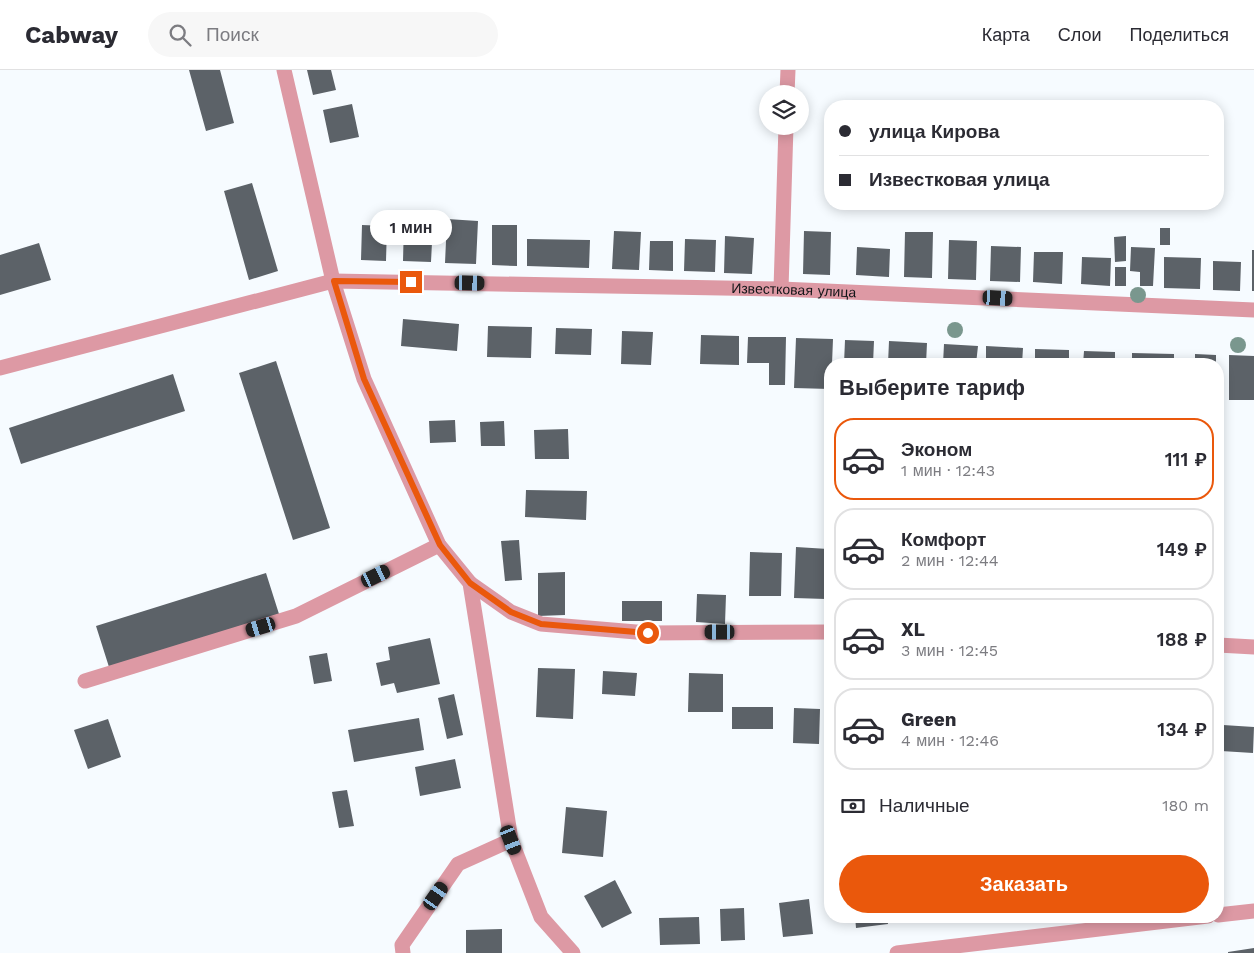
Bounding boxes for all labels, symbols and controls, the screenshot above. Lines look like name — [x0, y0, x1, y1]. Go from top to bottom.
search box — [148, 12, 498, 57]
text: Cabway — [25, 21, 118, 49]
icon: search — [166, 21, 194, 49]
text: Поиск — [206, 23, 259, 46]
text: Карта — [982, 24, 1030, 45]
text: Слои — [1058, 24, 1102, 45]
text: Поделиться — [1130, 24, 1229, 45]
map controls — [759, 85, 809, 135]
button: layers — [759, 85, 809, 135]
text: улица Кирова — [869, 120, 999, 143]
text: Известковая улица — [869, 168, 1050, 191]
callout: 1 мин — [370, 210, 452, 244]
text: 1 мин — [390, 218, 432, 237]
route end — [400, 271, 422, 293]
car — [454, 275, 485, 291]
street label: Известковая улица — [731, 280, 857, 300]
car — [982, 290, 1013, 306]
text: Выберите тариф — [839, 375, 1025, 400]
icon: car — [841, 437, 886, 482]
text: Эконом — [901, 438, 972, 461]
text: 111 ₽ — [1165, 448, 1207, 471]
text: 1 мин · 12:43 — [901, 461, 995, 480]
icon: car — [841, 527, 886, 572]
text: Комфорт — [901, 528, 986, 551]
text: 149 ₽ — [1157, 538, 1207, 561]
text: 2 мин · 12:44 — [901, 551, 999, 570]
car — [359, 563, 392, 589]
car — [244, 615, 277, 639]
icon: car — [841, 617, 886, 662]
text: XL — [901, 618, 925, 641]
route start — [637, 622, 659, 644]
car — [705, 625, 735, 640]
text: 188 ₽ — [1157, 628, 1207, 651]
text: 3 мин · 12:45 — [901, 641, 998, 660]
icon: car — [841, 707, 886, 752]
text: Green — [901, 708, 957, 731]
text: 134 ₽ — [1157, 718, 1207, 741]
text: 4 мин · 12:46 — [901, 731, 999, 750]
icon: cash — [839, 792, 867, 820]
text: Наличные — [879, 794, 970, 817]
text: 180 m — [1162, 796, 1209, 815]
car — [498, 823, 523, 857]
button: Заказать — [839, 855, 1209, 913]
car — [421, 879, 450, 913]

